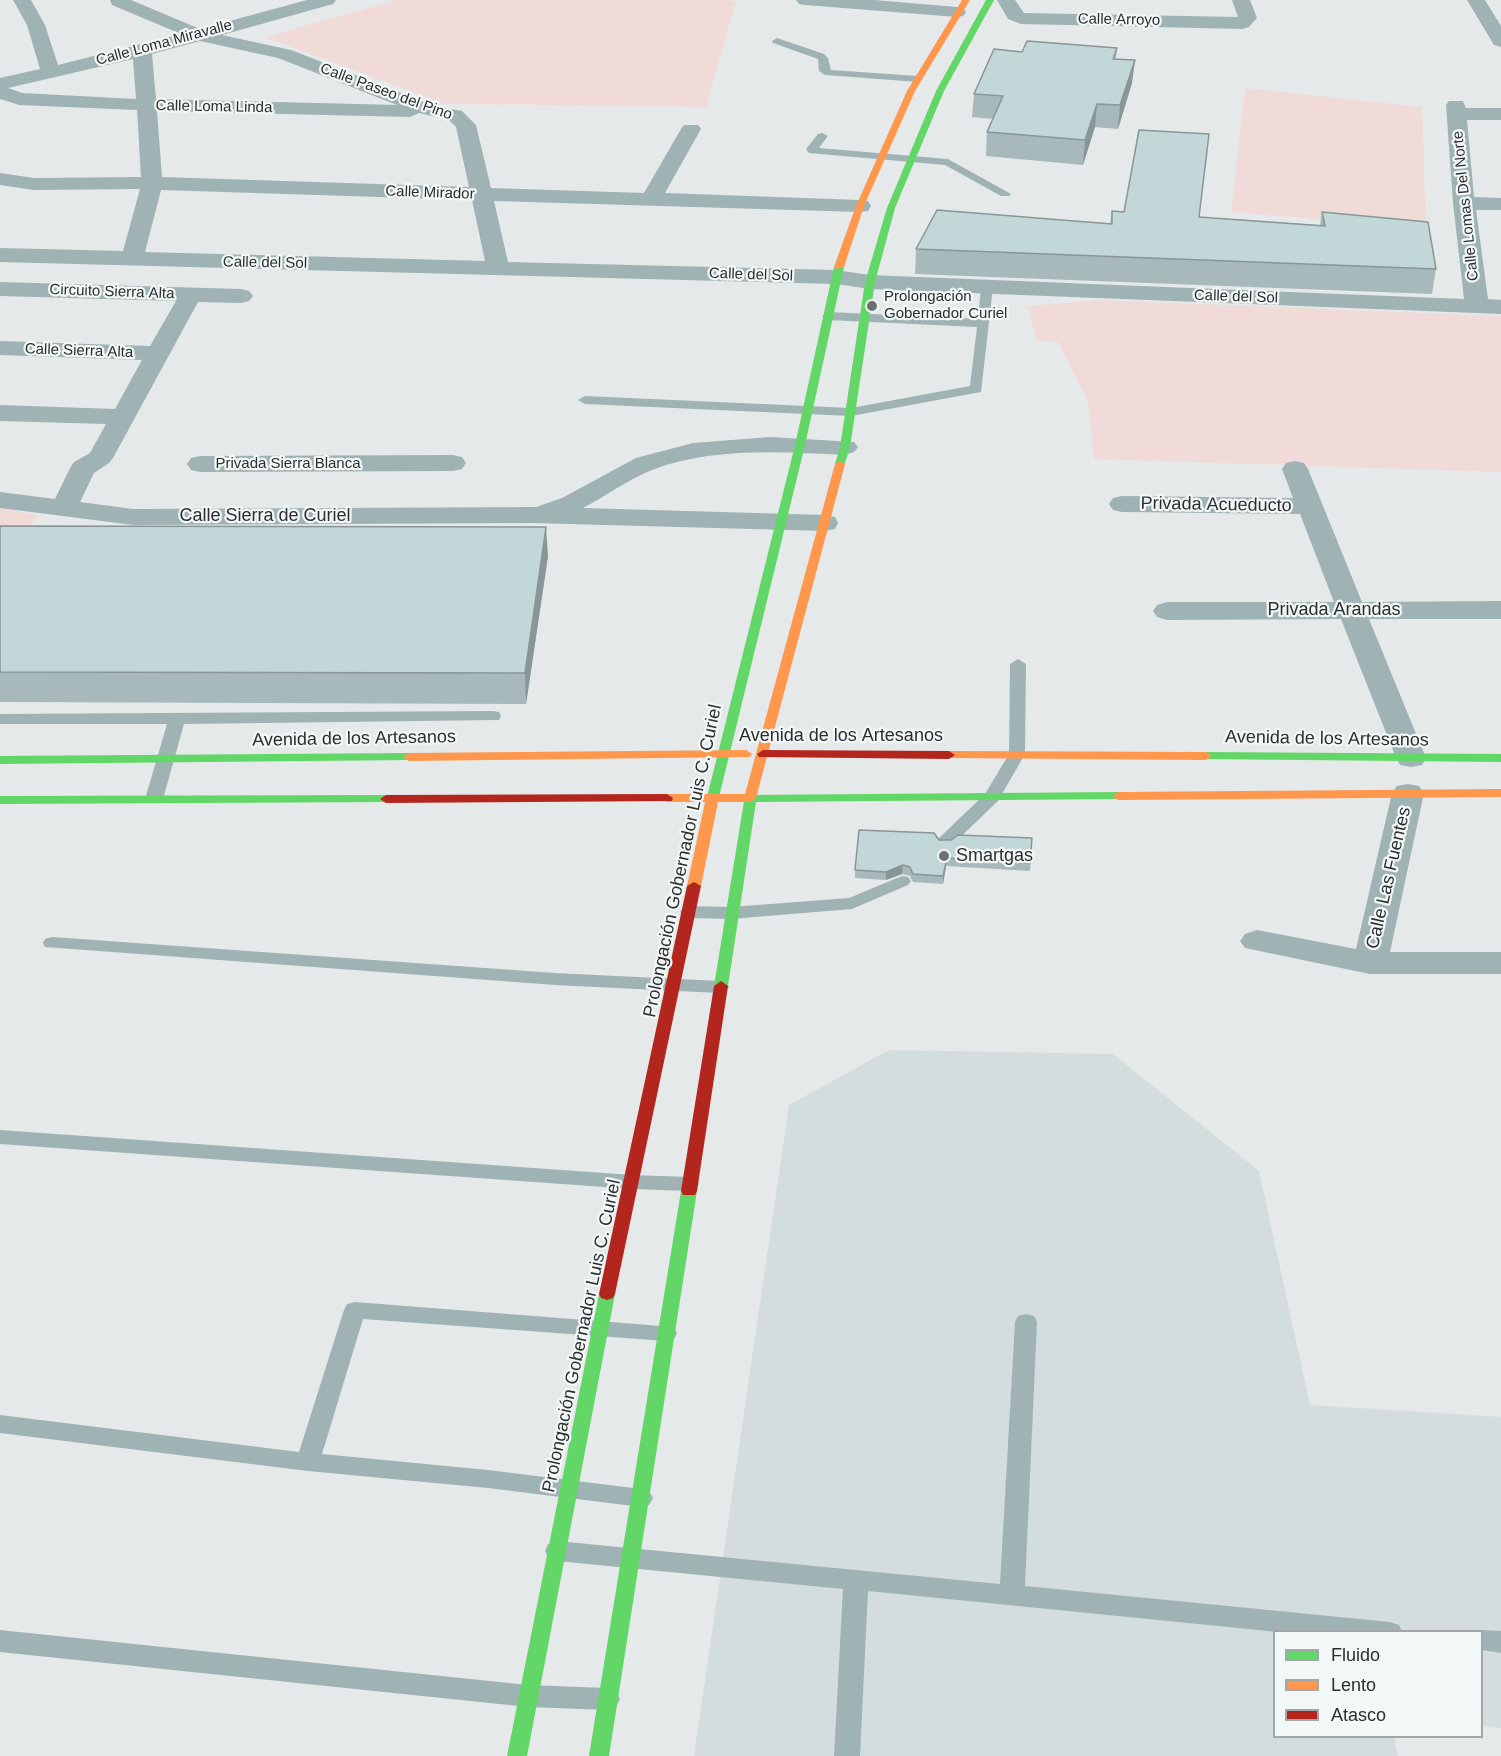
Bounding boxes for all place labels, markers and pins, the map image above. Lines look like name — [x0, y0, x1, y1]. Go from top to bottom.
place label: Prolongación Gobernador Curiel — [884, 288, 1007, 323]
marker: Prolongación Gobernador Curiel — [865, 299, 879, 313]
place label: Smartgas — [956, 845, 1033, 867]
marker: Smartgas — [937, 849, 951, 863]

